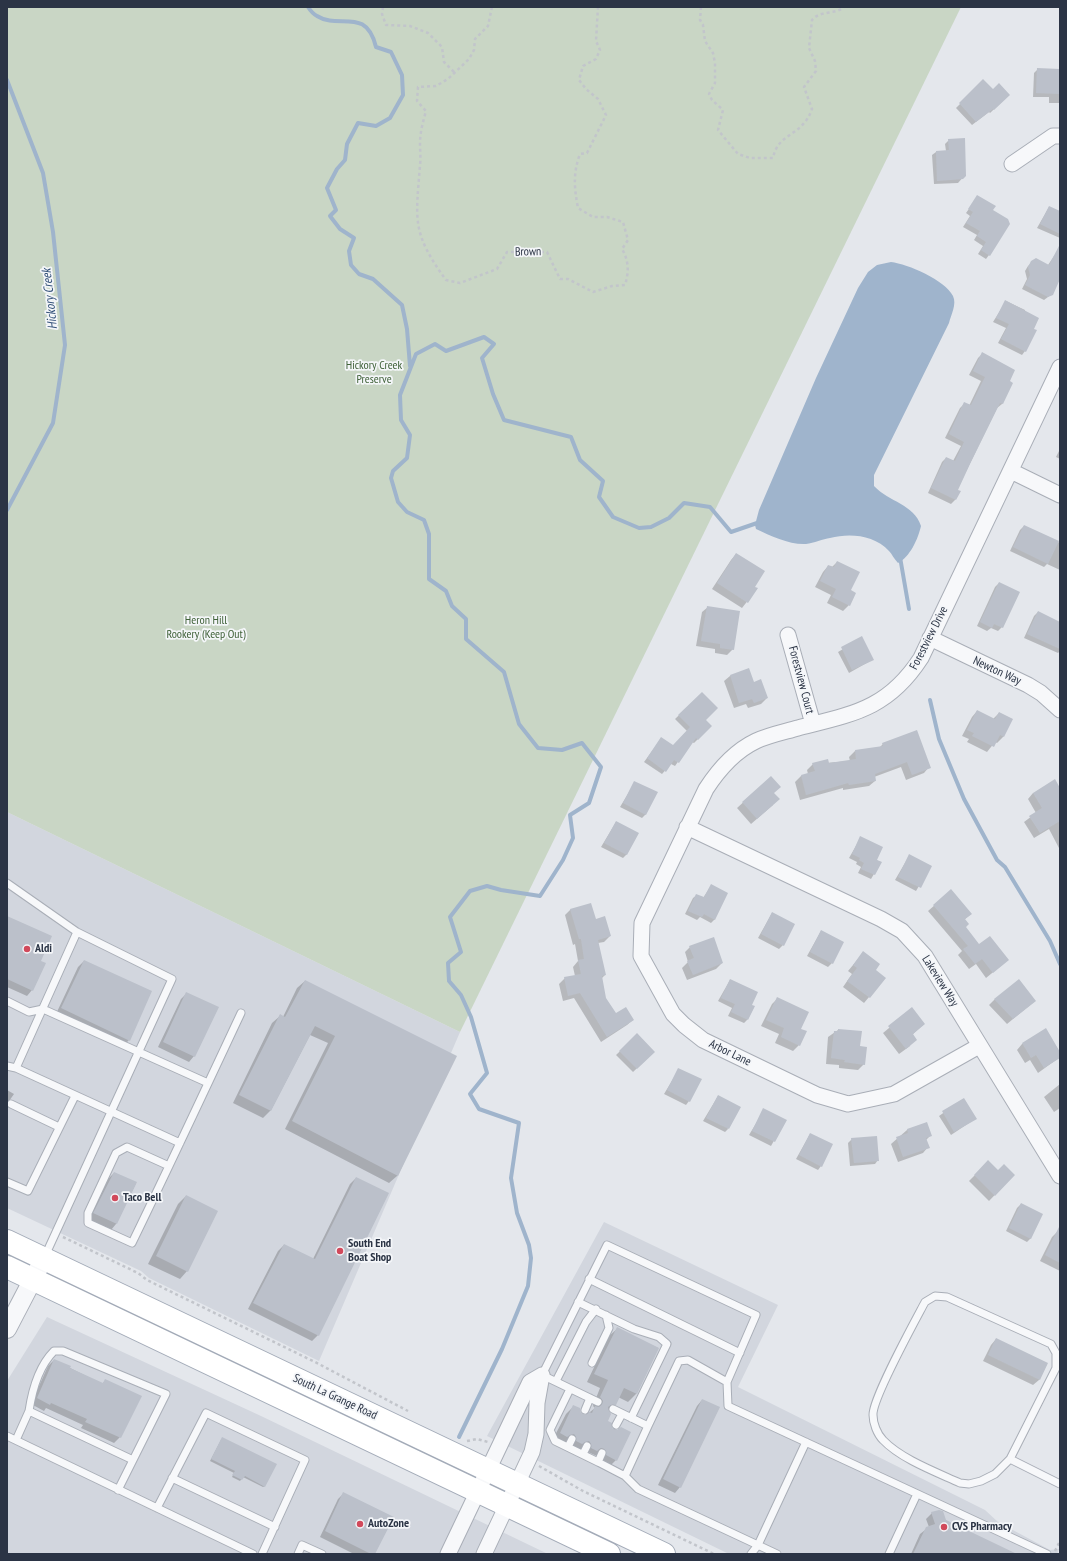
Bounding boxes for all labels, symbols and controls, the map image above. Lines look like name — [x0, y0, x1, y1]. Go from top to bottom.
street label: Brown — [515, 245, 541, 259]
water label: Hickory Creek — [39, 268, 61, 330]
park label: Hickory Creek Preserve — [346, 359, 402, 387]
street label: Forestview Drive — [907, 604, 951, 672]
park label: Heron Hill Rookery (Keep Out) — [166, 614, 246, 642]
street label: Forestview Court — [785, 644, 817, 716]
street label: Newton Way — [971, 654, 1023, 688]
place label: Aldi — [35, 942, 52, 956]
marker: Aldi — [22, 944, 32, 954]
street label: Lakeview Way — [919, 953, 961, 1009]
street label: Arbor Lane — [707, 1037, 753, 1069]
place label: Taco Bell — [123, 1191, 161, 1205]
marker: Taco Bell — [110, 1193, 120, 1203]
place label: South End Boat Shop — [348, 1237, 391, 1265]
marker: South End Boat Shop — [335, 1246, 345, 1256]
street label: South La Grange Road — [291, 1371, 379, 1423]
place label: AutoZone — [368, 1517, 409, 1531]
marker: AutoZone — [355, 1519, 365, 1529]
place label: CVS Pharmacy — [952, 1520, 1012, 1534]
marker: CVS Pharmacy — [939, 1522, 949, 1532]

